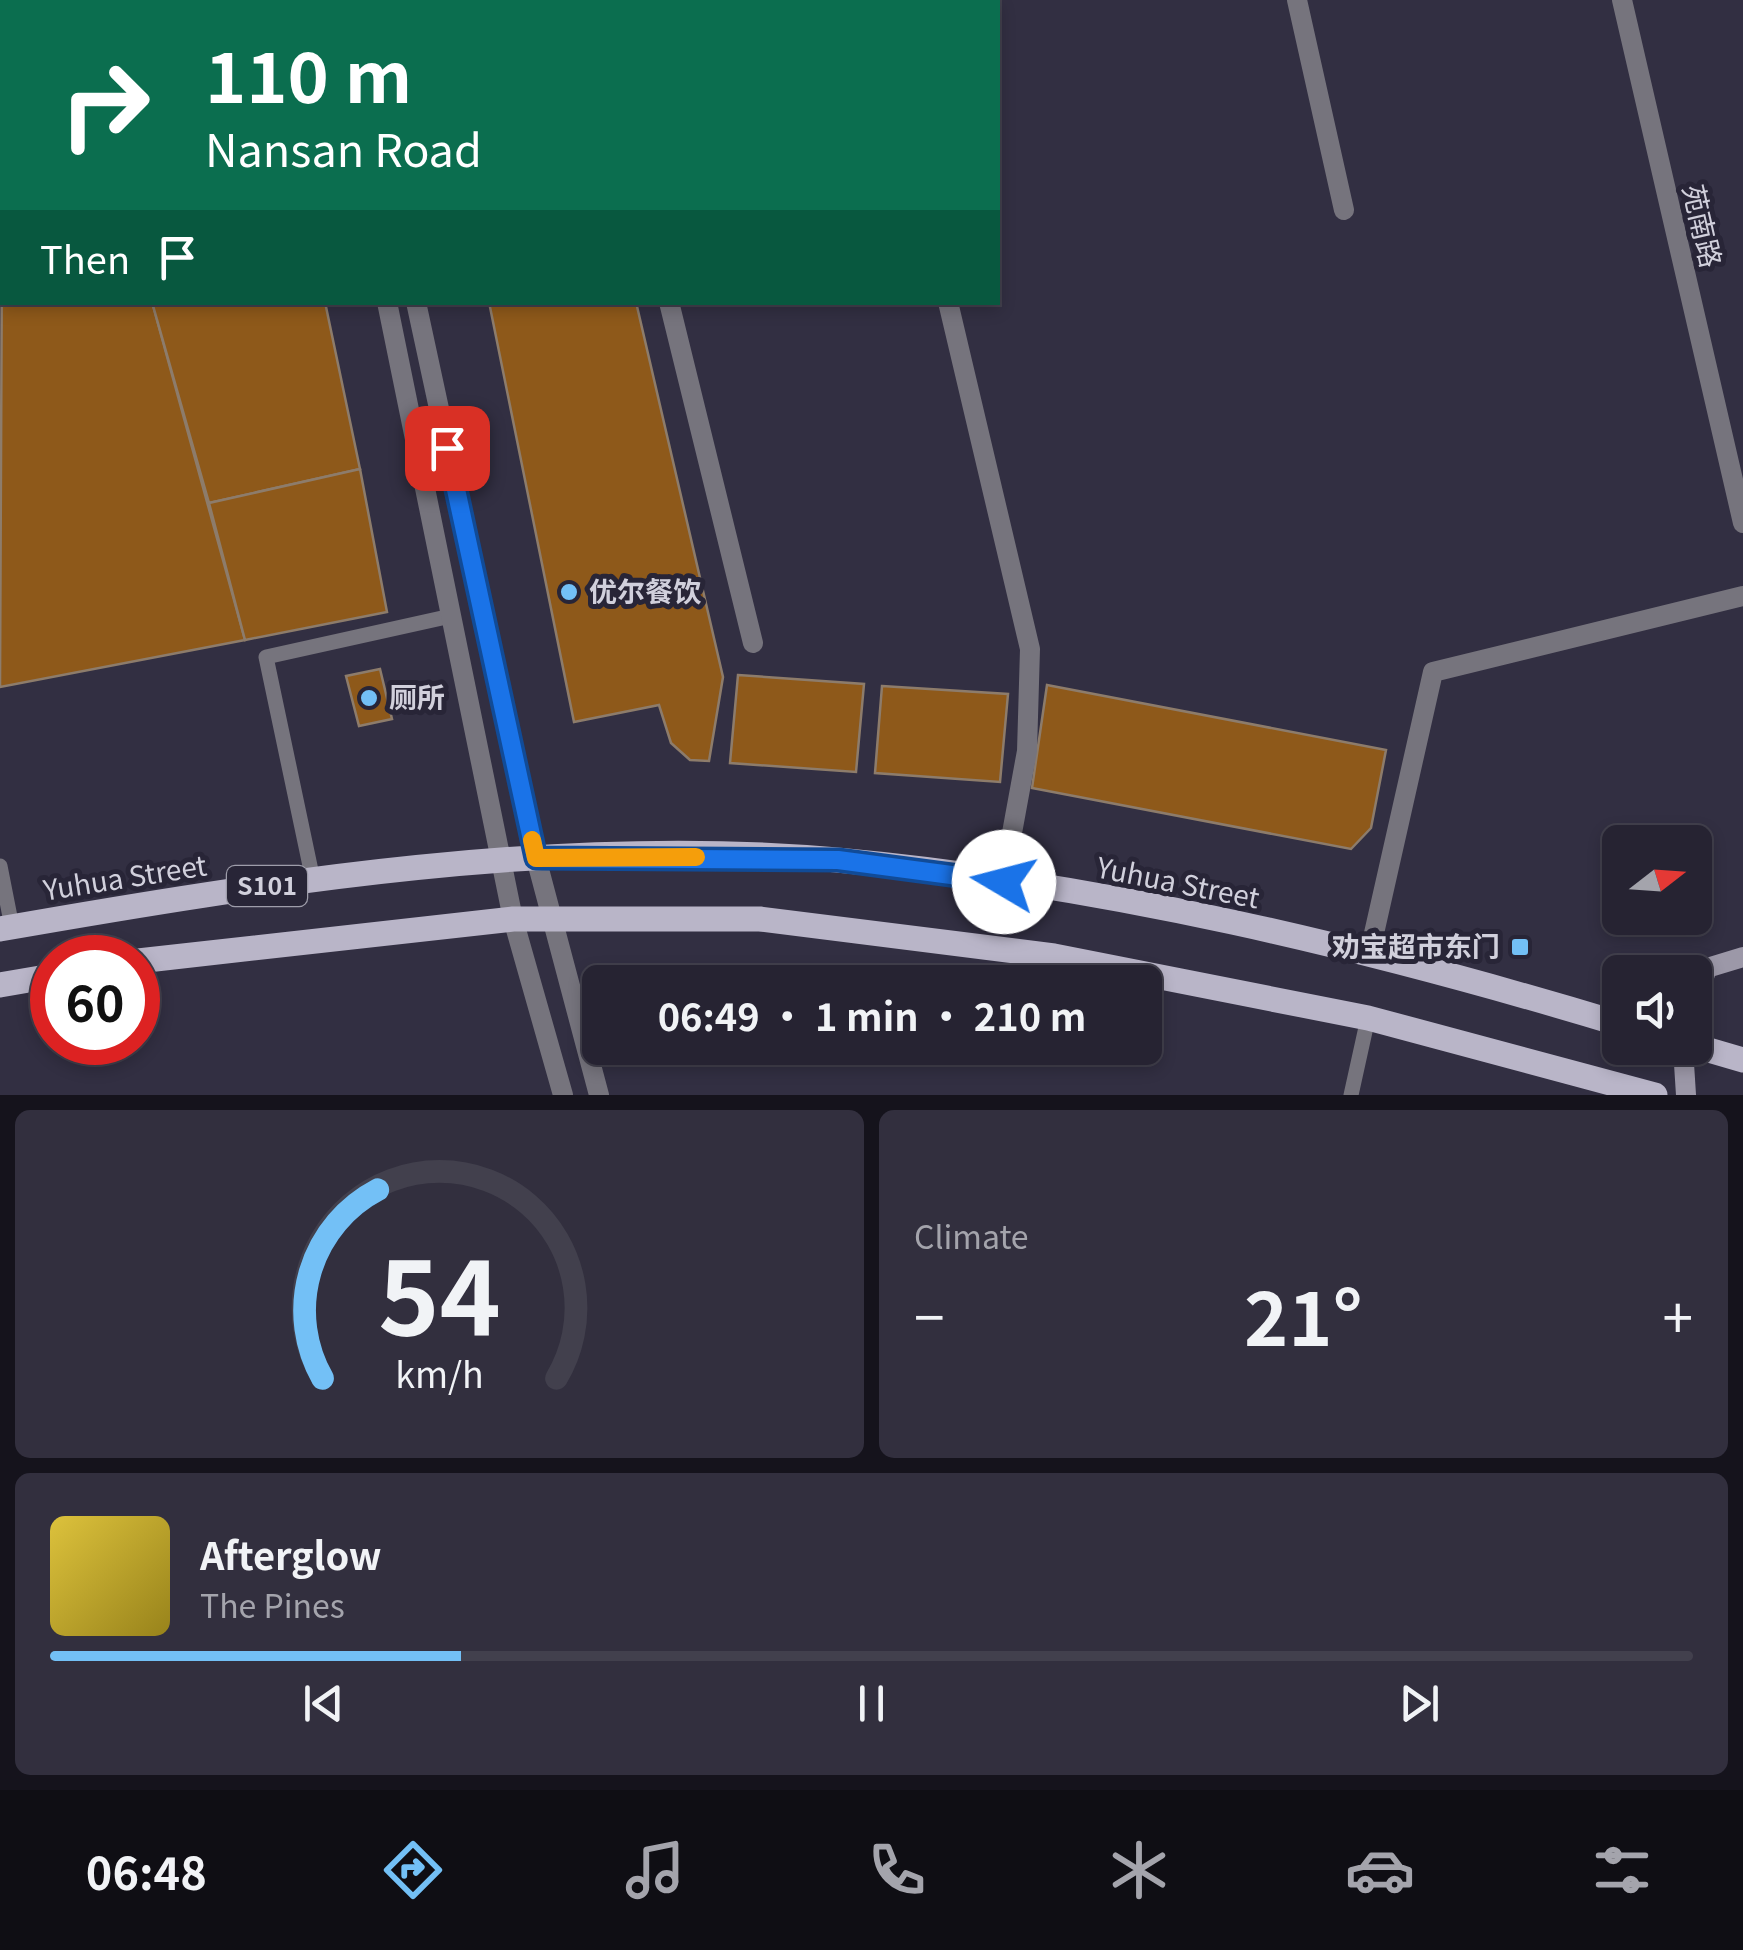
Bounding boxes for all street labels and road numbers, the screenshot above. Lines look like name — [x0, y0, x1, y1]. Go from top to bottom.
street label: 苑南路 — [1675, 180, 1733, 271]
street label: Yuhua Street — [39, 843, 210, 909]
street label: Yuhua Street — [1093, 845, 1264, 916]
road number: S101 — [227, 866, 307, 906]

